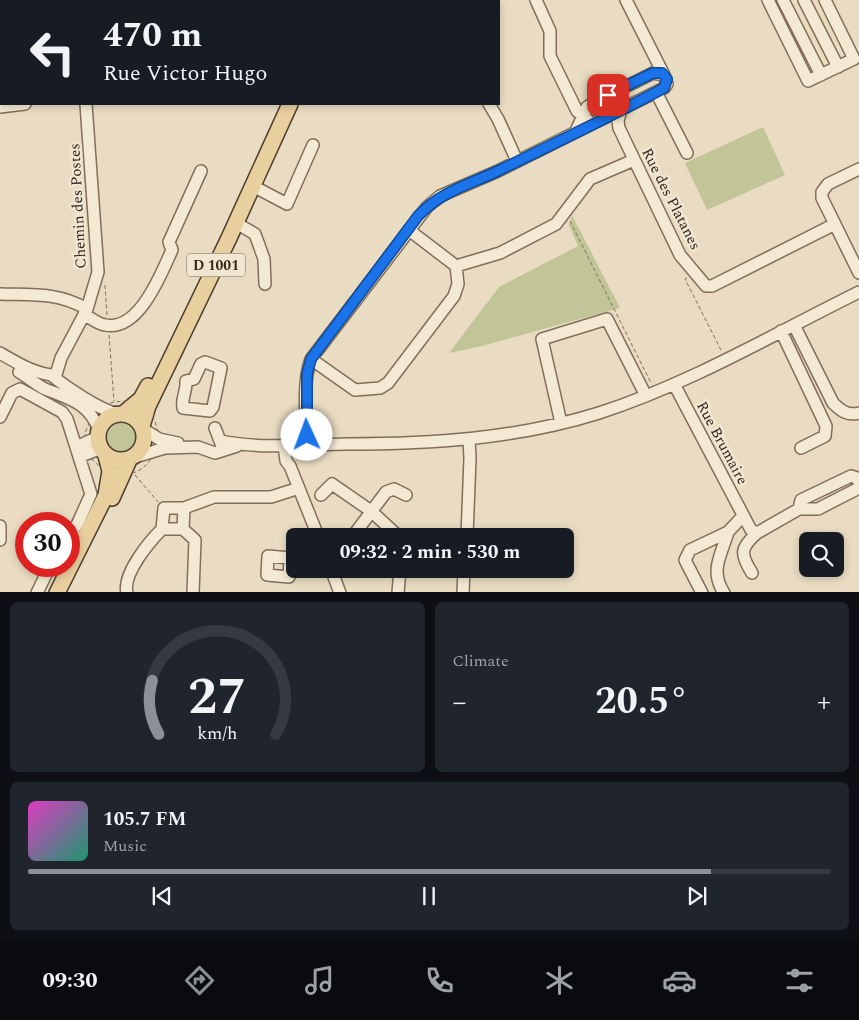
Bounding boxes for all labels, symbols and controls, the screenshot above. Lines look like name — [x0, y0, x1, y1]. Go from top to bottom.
text: 470 m — [103, 9, 202, 62]
icon: left — [20, 20, 85, 85]
text: Rue Victor Hugo — [103, 57, 267, 90]
pin — [587, 74, 629, 116]
icon: arrive — [594, 81, 622, 109]
street label: Chemin des Postes — [63, 143, 93, 269]
street label: Rue des Platanes — [635, 144, 707, 254]
road number: D 1001 — [187, 254, 245, 276]
street label: Rue Brumaire — [690, 397, 754, 489]
position arrow — [280, 408, 332, 460]
speed limit sign: 30 — [15, 512, 80, 577]
map controls — [799, 532, 844, 577]
button: search — [799, 532, 844, 577]
text: 09:32 · 2 min · 530 m — [340, 538, 520, 567]
text: Climate — [453, 649, 509, 673]
text: 27 — [188, 658, 246, 737]
text: 20.5° — [595, 673, 688, 731]
text: − — [453, 681, 467, 724]
text: + — [817, 681, 831, 724]
text: km/h — [197, 720, 237, 747]
text: 105.7 FM — [103, 805, 186, 834]
text: Music — [103, 834, 147, 858]
icon: previous — [148, 882, 176, 910]
icon: pause — [415, 882, 443, 910]
icon: next — [683, 882, 711, 910]
icon: directions — [182, 963, 217, 998]
icon: music — [302, 963, 337, 998]
icon: phone — [422, 963, 457, 998]
icon: climate — [542, 963, 577, 998]
icon: car — [662, 963, 697, 998]
icon: filters — [782, 963, 817, 998]
text: 09:30 — [42, 964, 98, 997]

